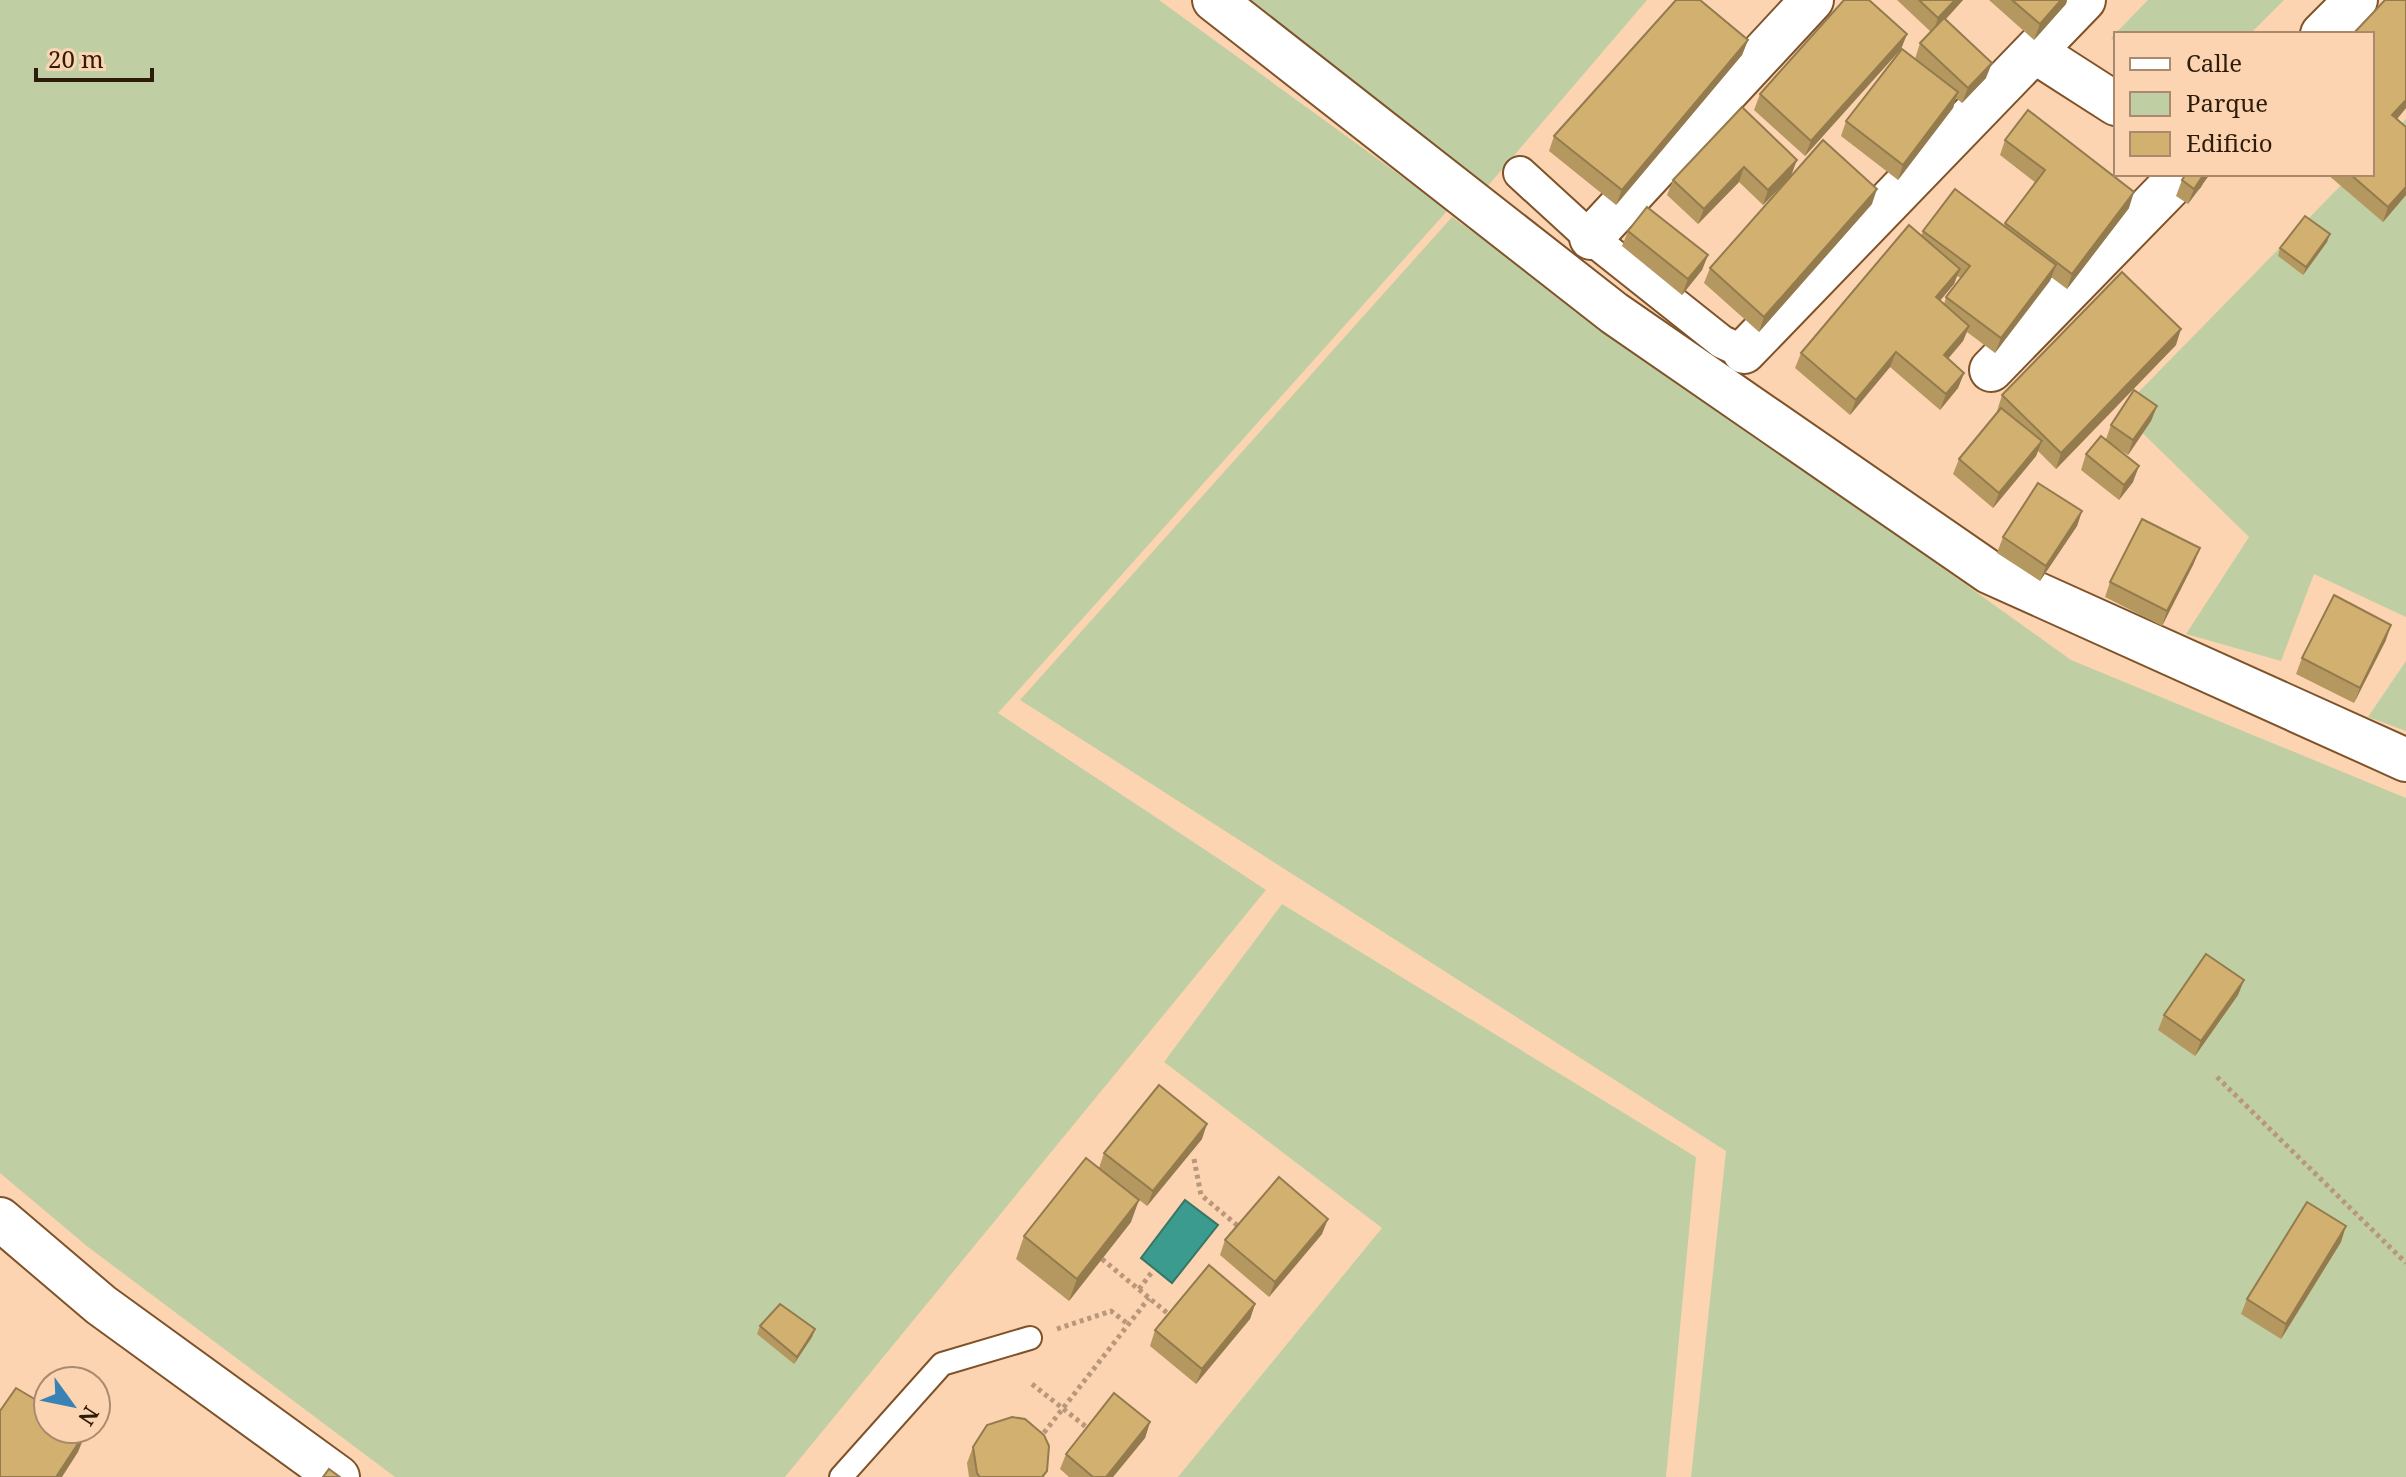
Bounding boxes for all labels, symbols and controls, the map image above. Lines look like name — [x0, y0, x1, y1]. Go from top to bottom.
scale bar — [36, 32, 152, 82]
legend — [2114, 32, 2374, 176]
text: 20 m — [48, 42, 104, 75]
text: Calle — [2186, 46, 2242, 79]
text: Parque — [2186, 86, 2268, 119]
text: Edificio — [2186, 126, 2273, 159]
north arrow — [32, 1365, 112, 1445]
text: N — [72, 1401, 107, 1432]

